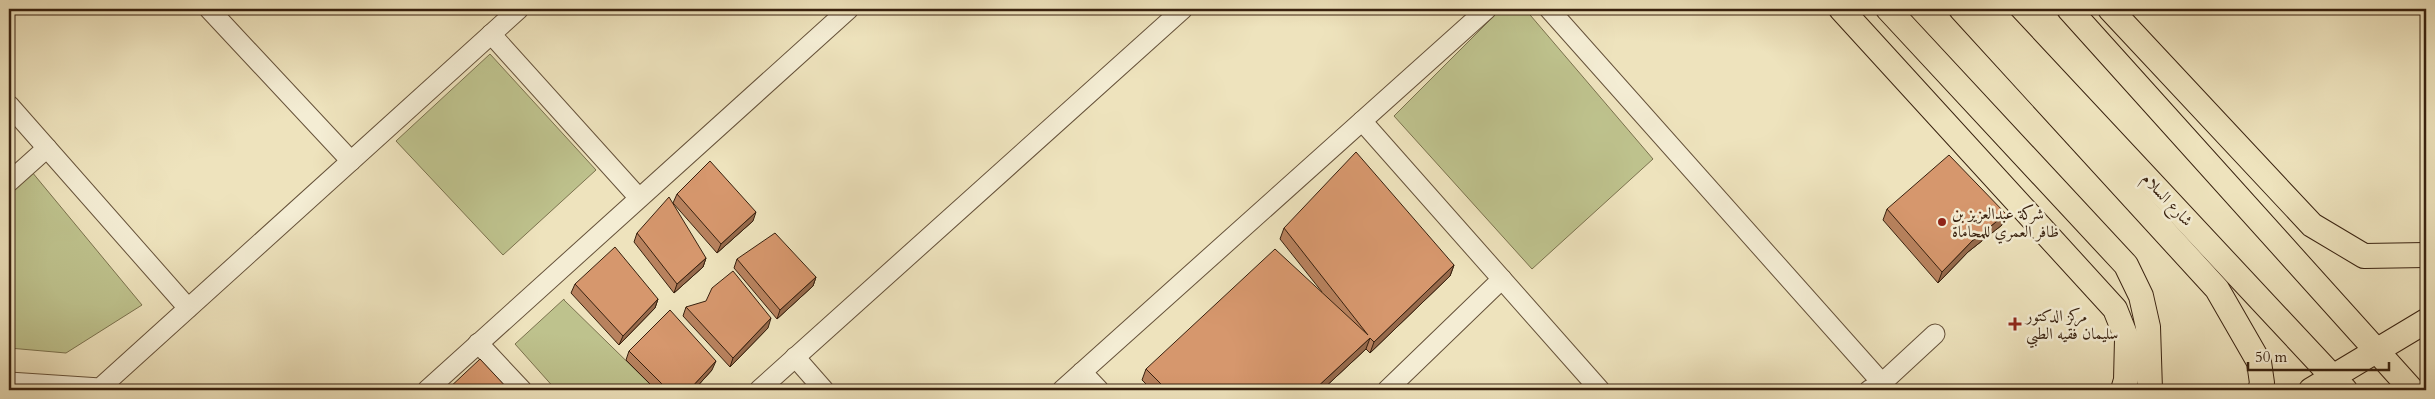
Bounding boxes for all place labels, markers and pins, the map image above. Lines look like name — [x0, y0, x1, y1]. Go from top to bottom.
place label: شركة عبدالعزيز بن ظافر العمري للمحاماة — [1952, 203, 2059, 244]
marker: شركة عبدالعزيز بن ظافر العمري للمحاماة — [1936, 216, 1948, 228]
place label: مركز الدكتور سليمان فقيه الطبي — [2024, 305, 2118, 349]
marker: مركز الدكتور سليمان فقيه الطبي — [2008, 317, 2022, 331]

